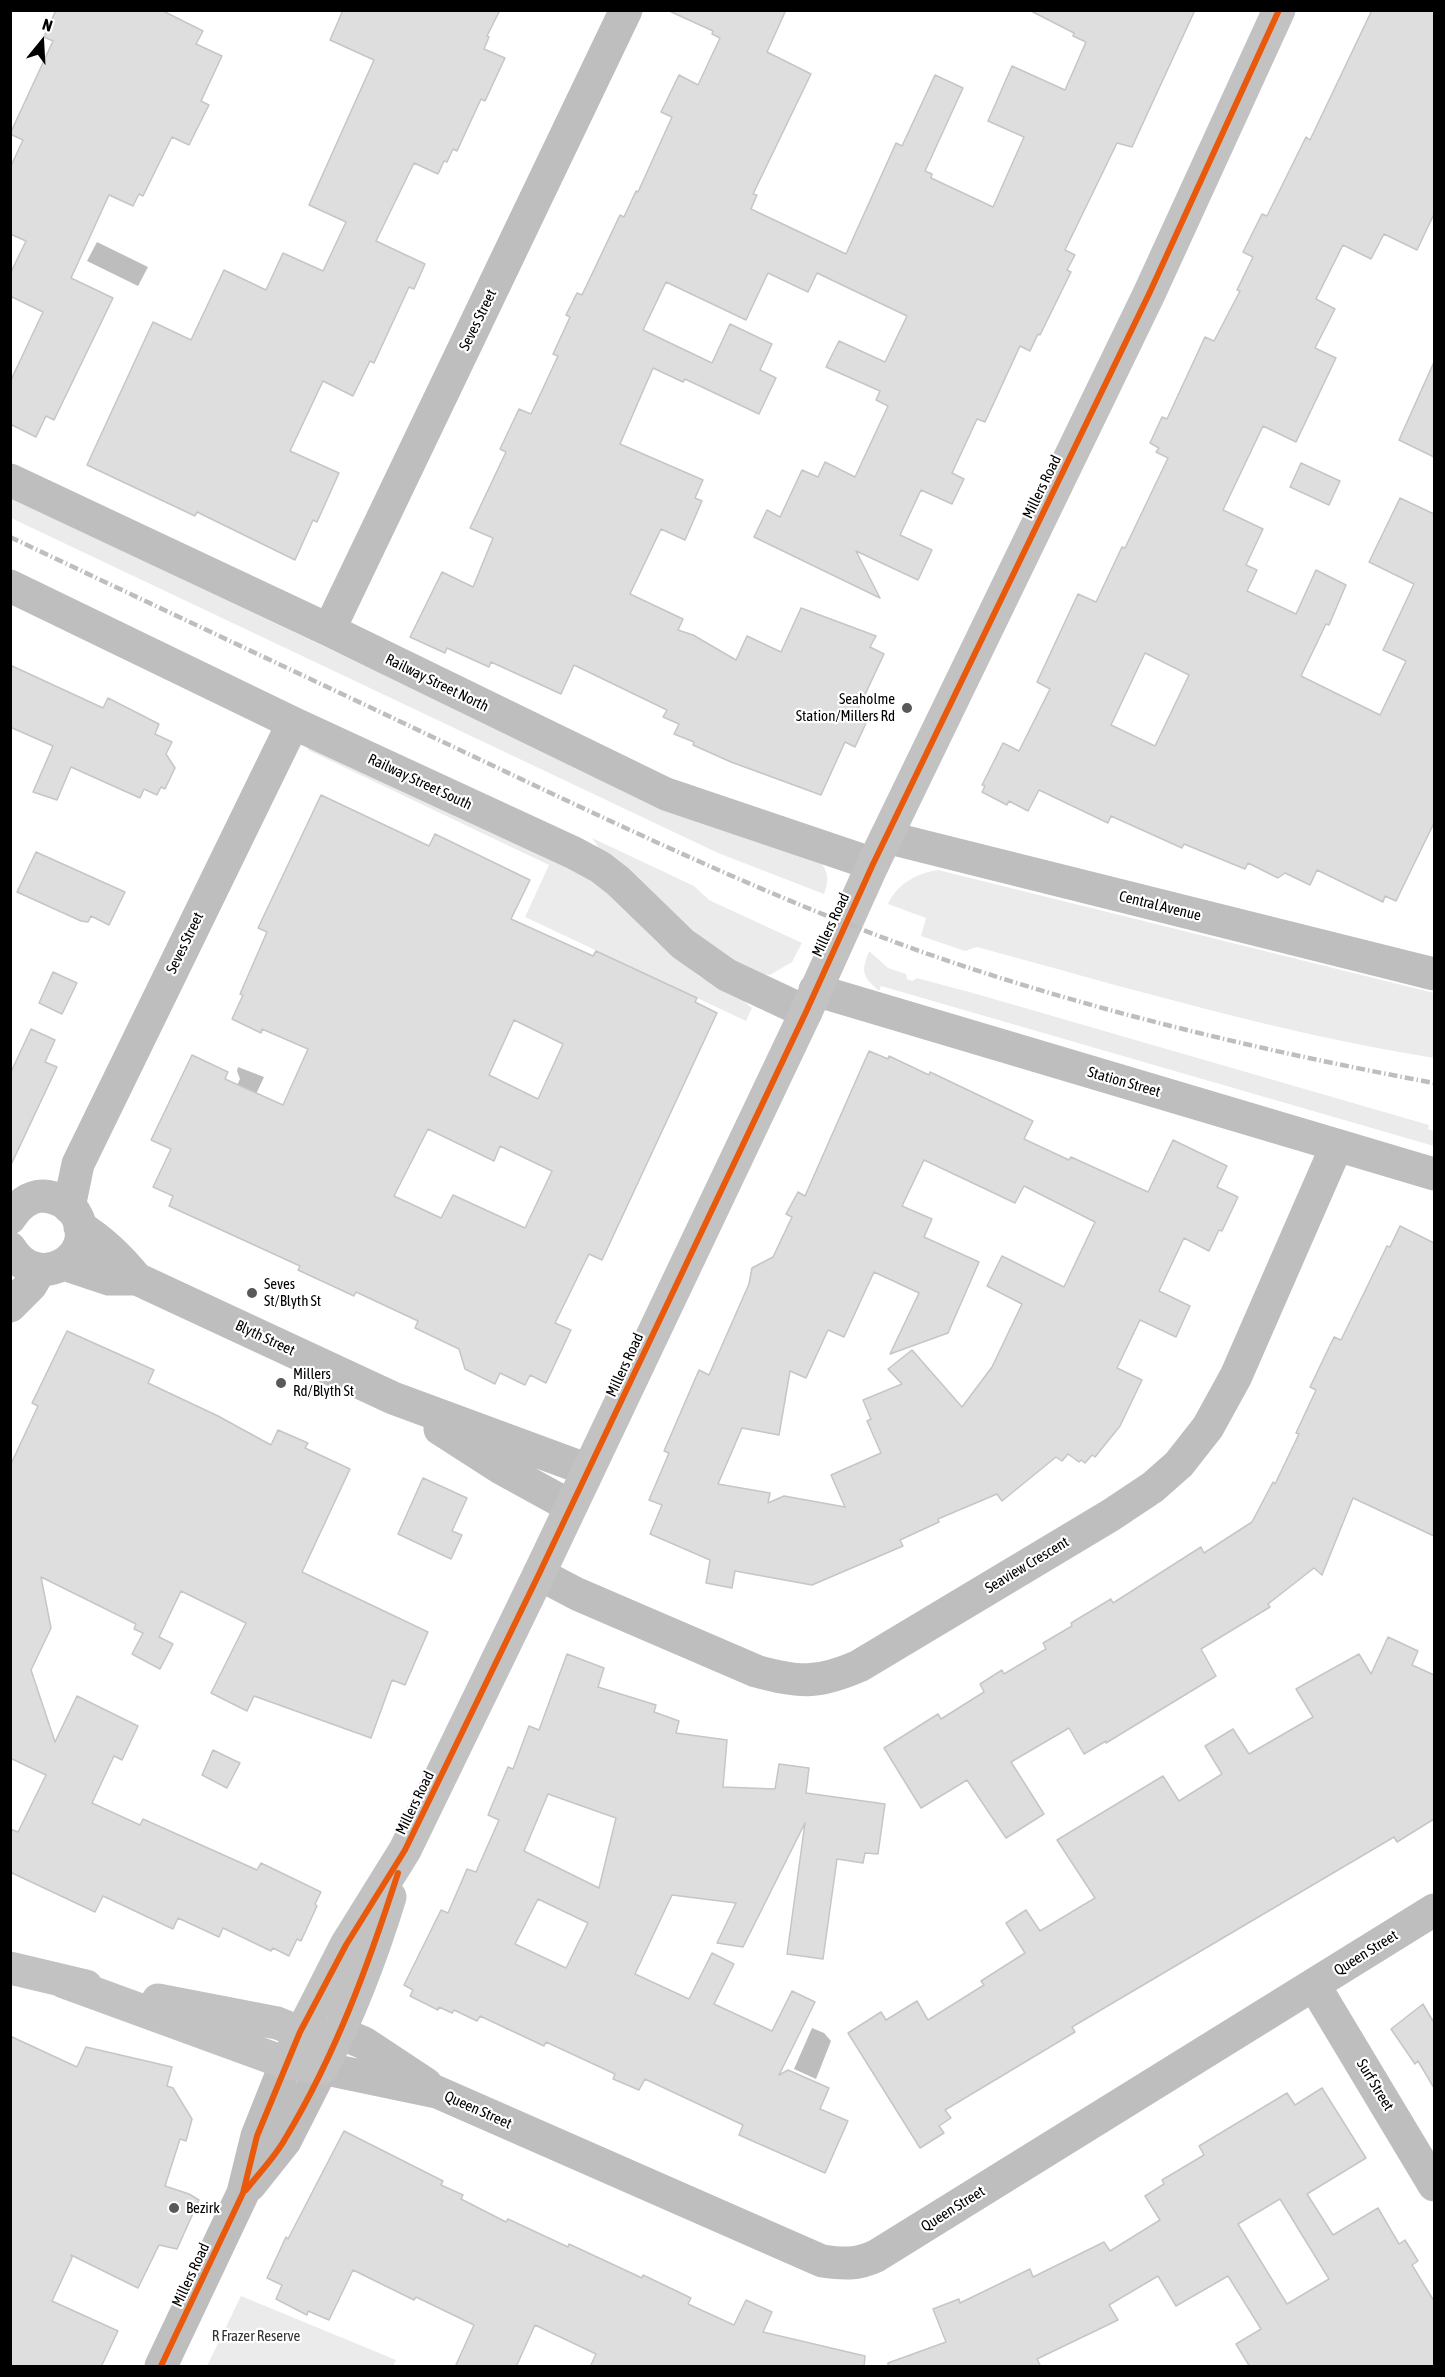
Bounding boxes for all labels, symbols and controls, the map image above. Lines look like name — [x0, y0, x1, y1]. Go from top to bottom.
north arrow — [12, 12, 72, 72]
text: N — [40, 15, 55, 35]
street label: Seves Street — [455, 286, 501, 354]
street label: Millers Road — [1019, 452, 1065, 522]
street label: Railway Street North — [382, 650, 492, 716]
place label: Seaholme Station/Millers Rd — [796, 690, 895, 725]
marker: Seaholme Station/Millers Rd — [900, 701, 914, 715]
street label: Railway Street South — [365, 750, 475, 814]
street label: Central Avenue — [1117, 887, 1203, 925]
street label: Millers Road — [808, 890, 854, 960]
street label: Seves Street — [162, 909, 208, 977]
street label: Station Street — [1086, 1063, 1162, 1101]
place label: Seves St/Blyth St — [264, 1275, 321, 1310]
marker: Seves St/Blyth St — [245, 1286, 259, 1300]
street label: Blyth Street — [232, 1316, 298, 1360]
street label: Millers Road — [602, 1330, 648, 1400]
place label: Millers Rd/Blyth St — [293, 1365, 354, 1400]
marker: Millers Rd/Blyth St — [274, 1376, 288, 1390]
street label: Seaview Crescent — [982, 1533, 1072, 1597]
street label: Millers Road — [392, 1768, 438, 1838]
street label: Queen Street — [1331, 1926, 1401, 1980]
street label: Surf Street — [1353, 2056, 1397, 2114]
street label: Queen Street — [442, 2087, 514, 2133]
street label: Queen Street — [918, 2182, 988, 2236]
place label: Bezirk — [186, 2199, 220, 2217]
marker: Bezirk — [167, 2201, 181, 2215]
street label: Millers Road — [168, 2240, 214, 2310]
park label: R Frazer Reserve — [212, 2327, 300, 2345]

